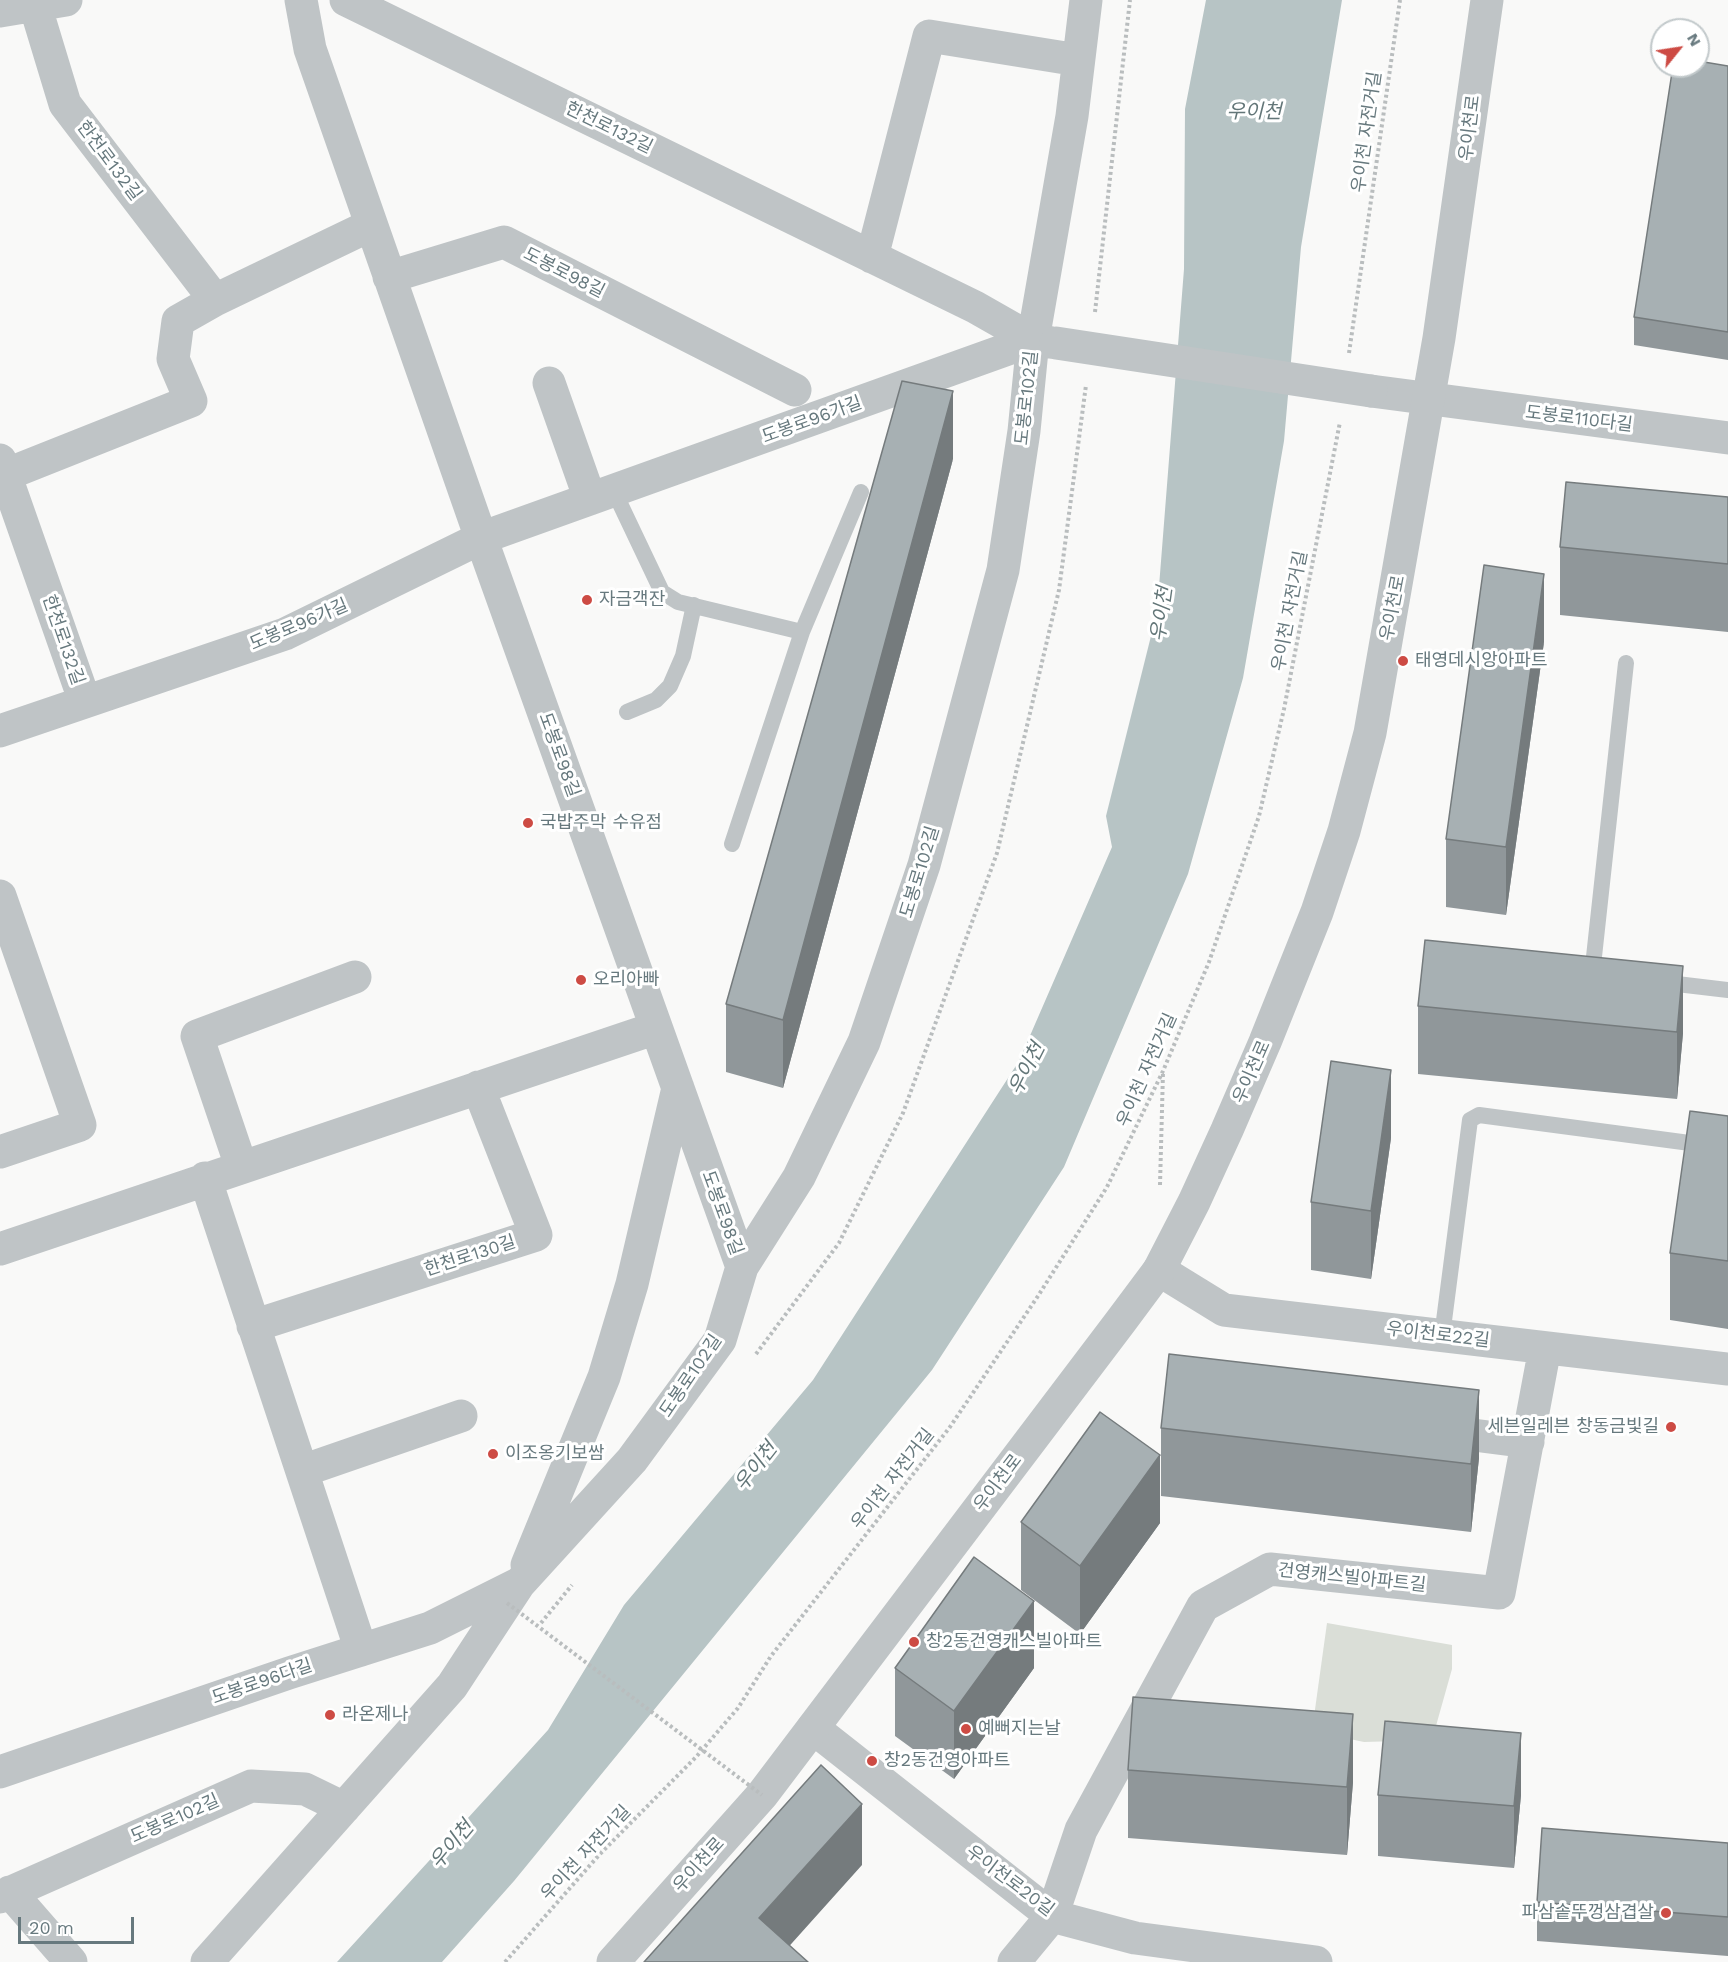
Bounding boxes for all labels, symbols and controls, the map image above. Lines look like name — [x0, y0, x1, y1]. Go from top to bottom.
north arrow — [1650, 18, 1710, 78]
text: N — [1683, 30, 1705, 50]
street label: 우이천 자전거길 — [1348, 70, 1386, 194]
street label: 우이천로 — [1455, 94, 1485, 162]
street label: 한천로132길 — [562, 98, 656, 158]
water label: 우이천 — [1226, 100, 1282, 124]
street label: 한천로132길 — [72, 117, 146, 205]
street label: 도봉로98길 — [520, 243, 608, 303]
street label: 도봉로102길 — [1011, 350, 1043, 446]
street label: 도봉로96가길 — [759, 392, 865, 448]
street label: 도봉로110다길 — [1524, 402, 1634, 436]
street label: 우이천 자전거길 — [1268, 549, 1312, 673]
street label: 우이천로 — [1376, 573, 1410, 643]
water label: 우이천 — [1146, 585, 1178, 643]
place label: 자금객잔 — [599, 589, 665, 611]
street label: 한천로132길 — [37, 592, 89, 688]
marker: 자금객잔 — [580, 593, 594, 607]
street label: 도봉로96가길 — [247, 595, 351, 655]
place label: 태영데시앙아파트 — [1415, 650, 1547, 672]
marker: 태영데시앙아파트 — [1396, 654, 1410, 668]
street label: 도봉로98길 — [534, 710, 584, 800]
place label: 국밥주막 수유점 — [540, 812, 662, 834]
marker: 국밥주막 수유점 — [521, 816, 535, 830]
street label: 도봉로102길 — [896, 823, 944, 921]
place label: 오리아빠 — [593, 969, 659, 991]
marker: 오리아빠 — [574, 973, 588, 987]
street label: 우이천 자전거길 — [1112, 1010, 1182, 1130]
street label: 우이천로 — [1229, 1037, 1275, 1107]
water label: 우이천 — [1004, 1039, 1050, 1099]
street label: 도봉로98길 — [697, 1168, 747, 1258]
street label: 한천로130길 — [422, 1231, 518, 1281]
street label: 우이천로22길 — [1385, 1318, 1491, 1352]
street label: 도봉로102길 — [655, 1331, 727, 1421]
place label: 세븐일레븐 창동금빛길 — [1487, 1416, 1659, 1438]
marker: 세븐일레븐 창동금빛길 — [1664, 1420, 1678, 1434]
street label: 우이천 자전거길 — [847, 1424, 939, 1534]
water label: 우이천 — [730, 1438, 782, 1496]
place label: 이조옹기보쌈 — [505, 1443, 604, 1465]
marker: 이조옹기보쌈 — [486, 1447, 500, 1461]
street label: 우이천로 — [969, 1450, 1027, 1516]
street label: 건영캐스빌아파트길 — [1277, 1559, 1427, 1597]
place label: 창2동건영캐스빌아파트 — [926, 1631, 1102, 1653]
marker: 창2동건영캐스빌아파트 — [907, 1635, 921, 1649]
street label: 도봉로96다길 — [209, 1655, 315, 1709]
place label: 라온제나 — [342, 1704, 408, 1726]
marker: 라온제나 — [323, 1708, 337, 1722]
place label: 예뻐지는날 — [978, 1718, 1061, 1740]
marker: 예뻐지는날 — [959, 1722, 973, 1736]
place label: 창2동건영아파트 — [884, 1750, 1010, 1772]
marker: 창2동건영아파트 — [865, 1754, 879, 1768]
street label: 도봉로102길 — [127, 1790, 223, 1848]
street label: 우이천 자전거길 — [536, 1801, 636, 1905]
water label: 우이천 — [425, 1816, 479, 1874]
street label: 우이천로 — [669, 1833, 729, 1897]
street label: 우이천로20길 — [962, 1841, 1058, 1921]
place label: 파삼솥뚜껑삼겹살 — [1522, 1902, 1654, 1924]
scale bar — [21, 1905, 136, 1943]
marker: 파삼솥뚜껑삼겹살 — [1659, 1906, 1673, 1920]
text: 20 m — [29, 1917, 74, 1938]

